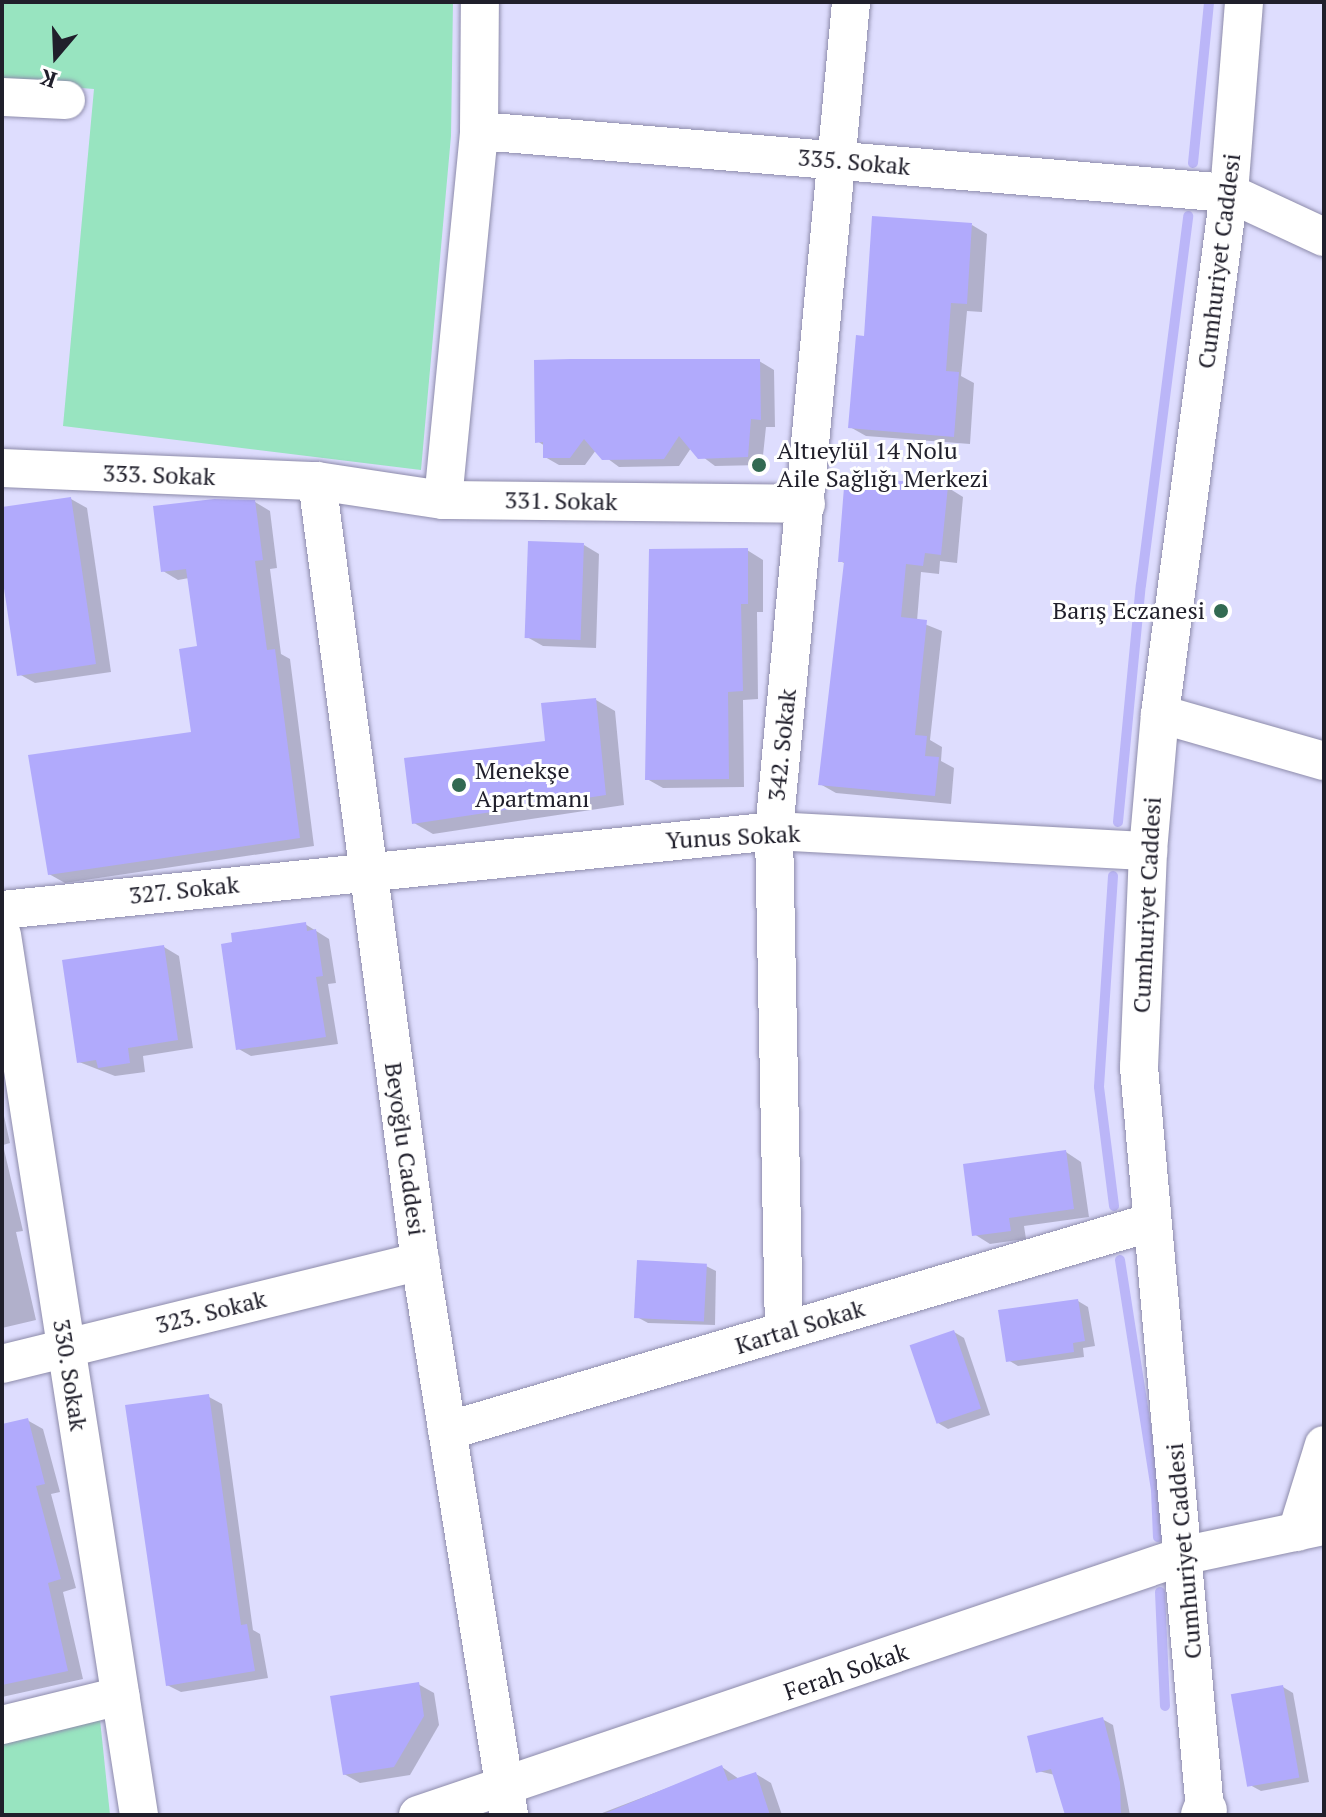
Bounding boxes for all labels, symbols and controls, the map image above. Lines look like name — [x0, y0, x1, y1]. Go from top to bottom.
north arrow — [16, 16, 96, 96]
text: K — [36, 63, 60, 95]
street label: 335. Sokak — [796, 143, 912, 181]
street label: Cumhuriyet Caddesi — [1192, 152, 1246, 370]
place label: Altıeylül 14 Nolu Aile Sağlığı Merkezi — [777, 437, 988, 493]
marker: Altıeylül 14 Nolu Aile Sağlığı Merkezi — [748, 454, 770, 476]
street label: 333. Sokak — [102, 459, 216, 491]
street label: 331. Sokak — [504, 486, 618, 516]
place label: Barış Eczanesi — [1053, 597, 1205, 625]
marker: Barış Eczanesi — [1212, 602, 1230, 620]
street label: 342. Sokak — [762, 687, 802, 803]
place label: Menekşe Apartmanı — [475, 757, 590, 813]
marker: Menekşe Apartmanı — [450, 776, 468, 794]
street label: Cumhuriyet Caddesi — [1127, 796, 1167, 1014]
street label: Yunus Sokak — [665, 819, 801, 855]
street label: 327. Sokak — [127, 870, 241, 910]
street label: Beyoğlu Caddesi — [379, 1060, 431, 1238]
street label: 323. Sokak — [152, 1284, 270, 1340]
street label: Kartal Sokak — [732, 1294, 868, 1360]
street label: 330. Sokak — [47, 1316, 93, 1434]
street label: Cumhuriyet Caddesi — [1160, 1442, 1208, 1660]
street label: Ferah Sokak — [780, 1637, 912, 1707]

